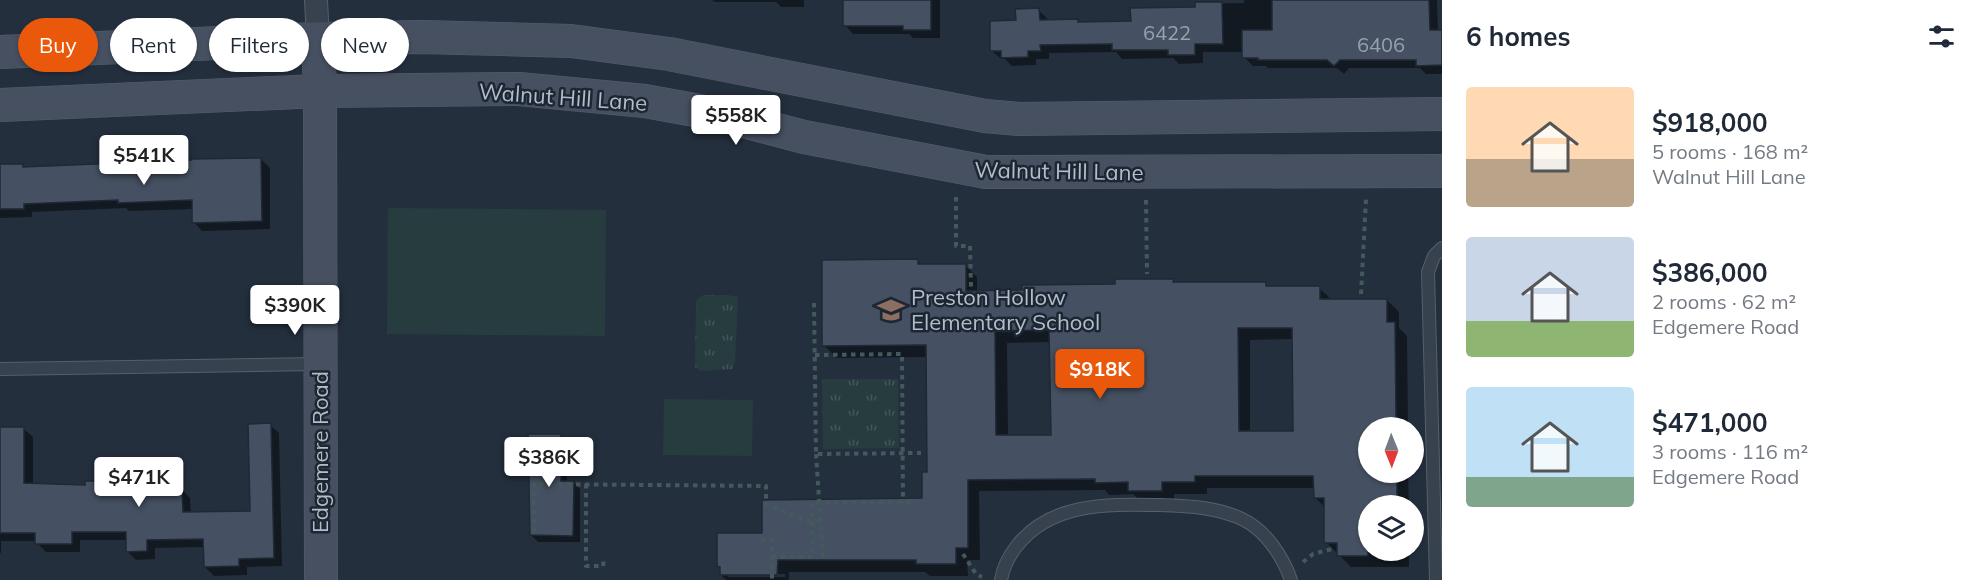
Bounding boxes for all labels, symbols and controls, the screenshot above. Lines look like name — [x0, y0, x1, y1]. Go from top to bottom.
chip: Buy — [18, 18, 98, 72]
chip: Rent — [110, 18, 197, 72]
chip: Filters — [209, 18, 309, 72]
chip: New — [321, 18, 409, 72]
house number: 6422 — [1143, 20, 1191, 45]
text: 6 homes — [1466, 20, 1570, 53]
icon: filters — [1925, 20, 1958, 53]
house number: 6406 — [1357, 32, 1405, 57]
street label: Walnut Hill Lane — [478, 77, 648, 117]
pin: $558K — [694, 95, 778, 146]
text: $558K — [705, 102, 767, 127]
text: $918,000 — [1652, 106, 1768, 139]
icon: home — [1514, 111, 1586, 183]
pin: $541K — [102, 135, 186, 186]
text: 5 rooms · 168 m² — [1652, 139, 1808, 164]
text: $541K — [113, 142, 175, 167]
street label: Walnut Hill Lane — [974, 156, 1144, 186]
text: Walnut Hill Lane — [1652, 164, 1806, 189]
text: $386,000 — [1652, 256, 1768, 289]
icon: home — [1514, 261, 1586, 333]
place label: Preston Hollow Elementary School — [911, 283, 1100, 336]
pin: $390K — [253, 285, 337, 336]
text: 2 rooms · 62 m² — [1652, 289, 1796, 314]
text: $390K — [264, 292, 326, 317]
school or university icon: Preston Hollow Elementary School — [876, 295, 906, 325]
text: Edgemere Road — [1652, 314, 1799, 339]
pin: $918K — [1058, 349, 1142, 400]
text: $918K — [1069, 356, 1131, 381]
street label: Edgemere Road — [306, 371, 334, 533]
text: $471,000 — [1652, 406, 1768, 439]
icon: home — [1514, 411, 1586, 483]
north arrow — [1358, 417, 1424, 483]
map controls — [1358, 417, 1424, 561]
pin: $386K — [507, 437, 591, 488]
text: 3 rooms · 116 m² — [1652, 439, 1808, 464]
text: $386K — [518, 444, 580, 469]
pin: $471K — [97, 457, 181, 508]
text: $471K — [108, 464, 170, 489]
text: Edgemere Road — [1652, 464, 1799, 489]
button: layers — [1358, 495, 1424, 561]

